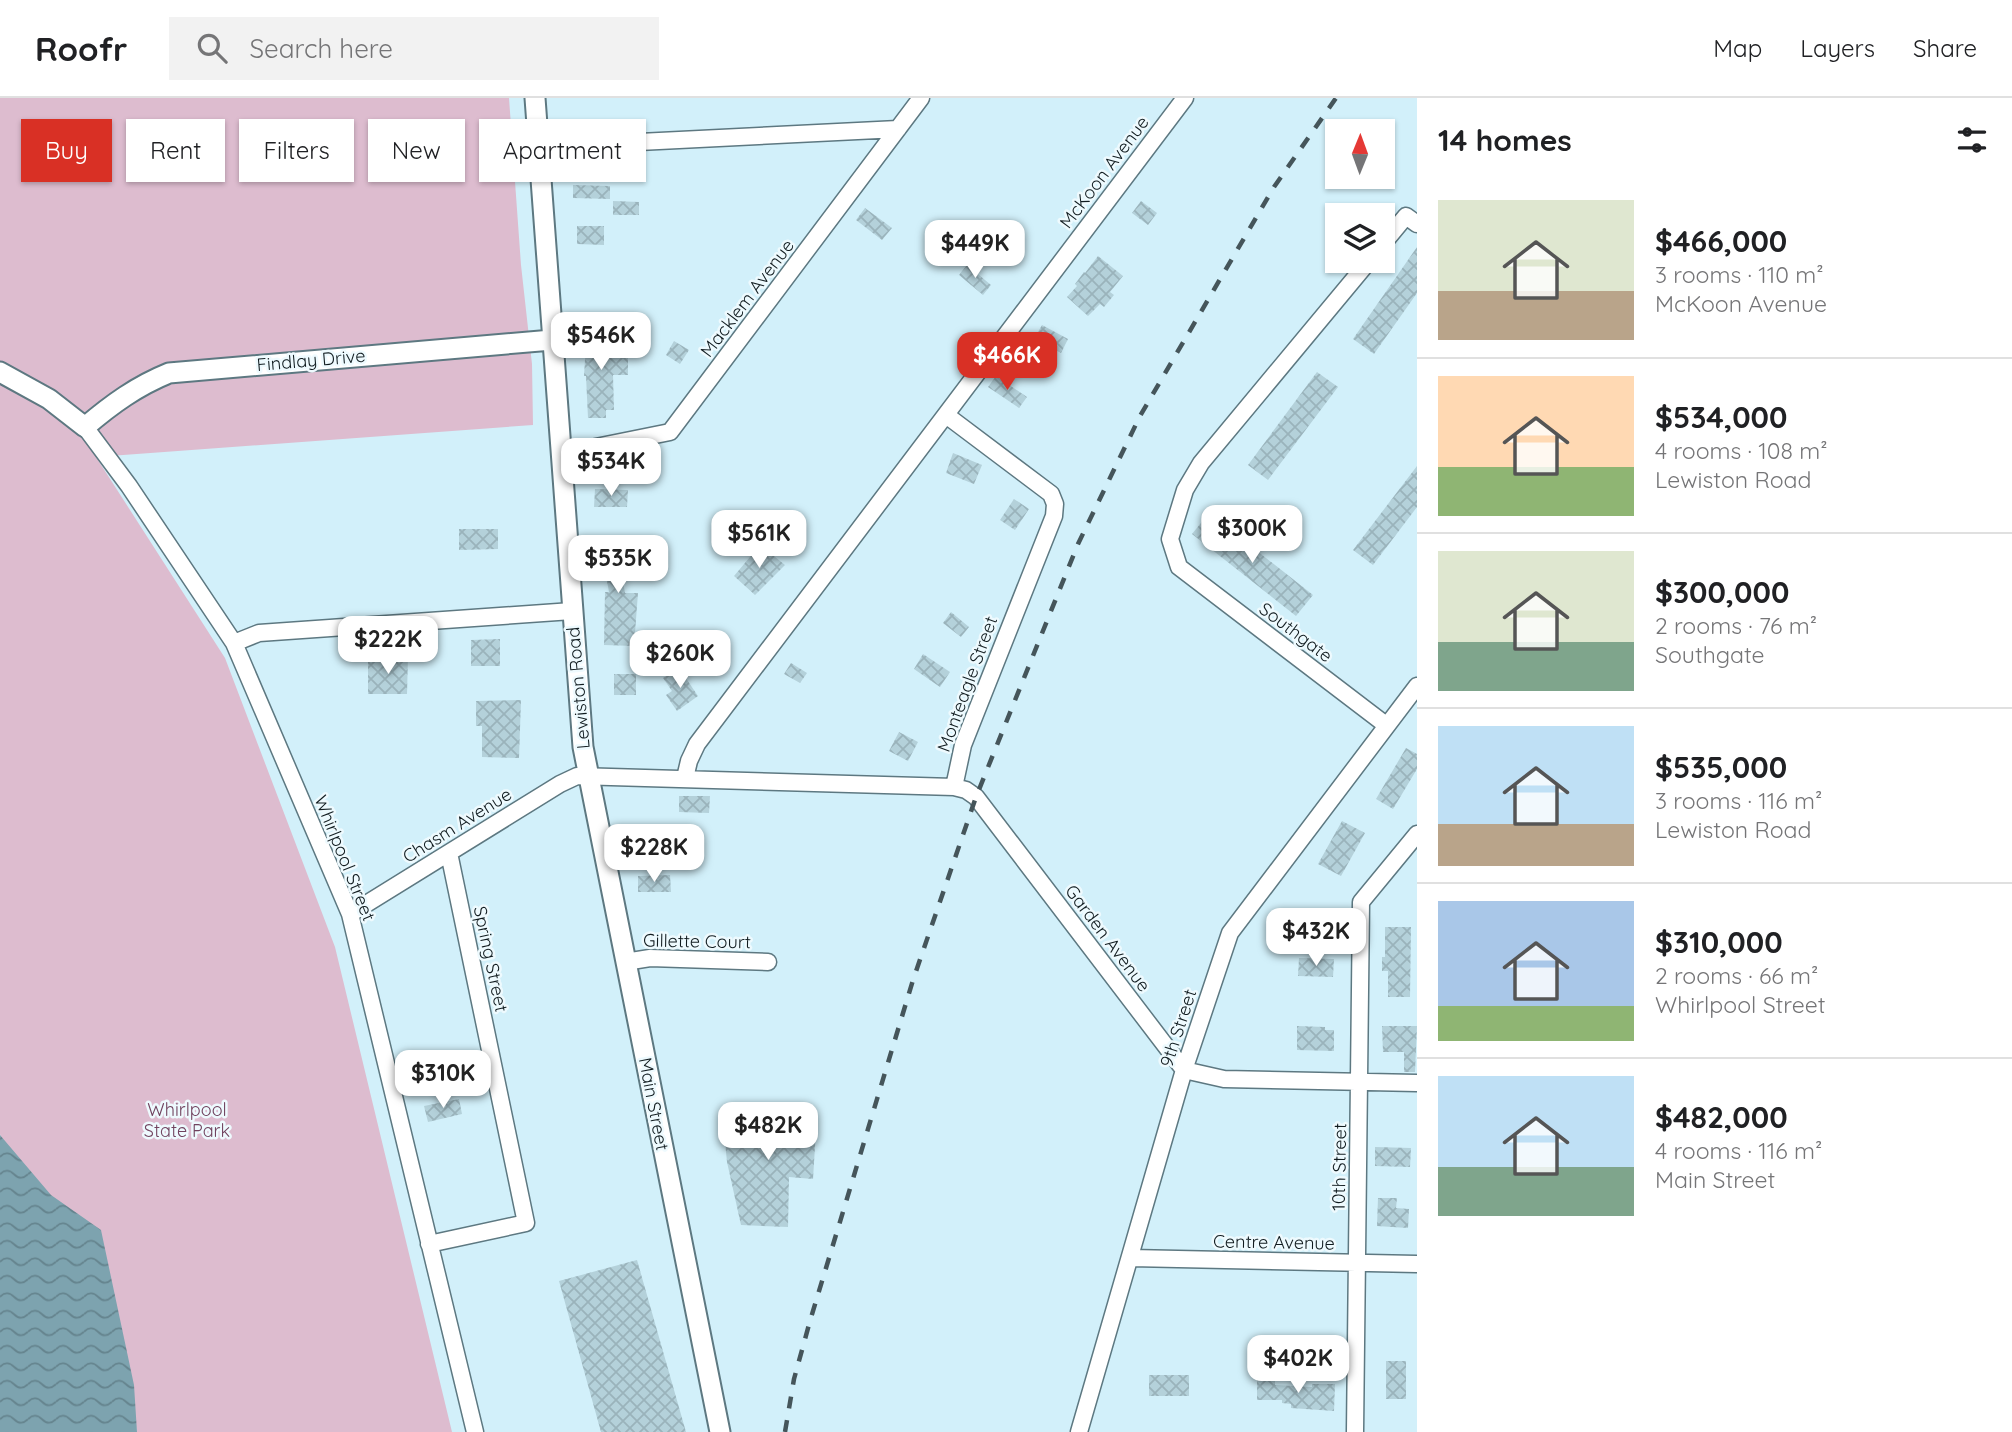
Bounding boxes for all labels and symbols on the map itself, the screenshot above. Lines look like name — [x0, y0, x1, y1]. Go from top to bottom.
street label: McKoon Avenue — [1054, 111, 1154, 233]
north arrow — [1325, 119, 1395, 189]
pin: $449K — [926, 220, 1024, 280]
street label: Macklem Avenue — [695, 235, 799, 361]
pin: $546K — [552, 313, 650, 372]
pin: $466K — [958, 332, 1056, 392]
street label: Findlay Drive — [256, 344, 366, 376]
pin: $534K — [562, 438, 660, 498]
pin: $300K — [1203, 505, 1301, 565]
pin: $561K — [710, 510, 808, 570]
pin: $535K — [569, 536, 667, 595]
street label: Southgate — [1255, 597, 1337, 667]
street label: Monteagle Street — [932, 613, 1002, 755]
pin: $222K — [339, 616, 437, 676]
street label: Lewiston Road — [561, 626, 595, 750]
pin: $260K — [631, 630, 729, 690]
street label: Chasm Avenue — [398, 782, 516, 868]
street label: Whirlpool Street — [309, 792, 381, 924]
pin: $228K — [605, 824, 703, 884]
street label: Garden Avenue — [1060, 880, 1156, 996]
street label: Spring Street — [469, 904, 513, 1014]
pin: $432K — [1267, 908, 1365, 968]
street label: Gillette Court — [643, 929, 751, 953]
street label: 9th Street — [1155, 986, 1201, 1070]
pin: $310K — [394, 1051, 492, 1110]
street label: Main Street — [634, 1056, 674, 1152]
park label: Whirlpool State Park — [144, 1098, 230, 1142]
pin: $482K — [719, 1102, 817, 1162]
street label: 10th Street — [1327, 1123, 1351, 1211]
street label: Centre Avenue — [1213, 1229, 1335, 1255]
pin: $402K — [1249, 1336, 1347, 1395]

